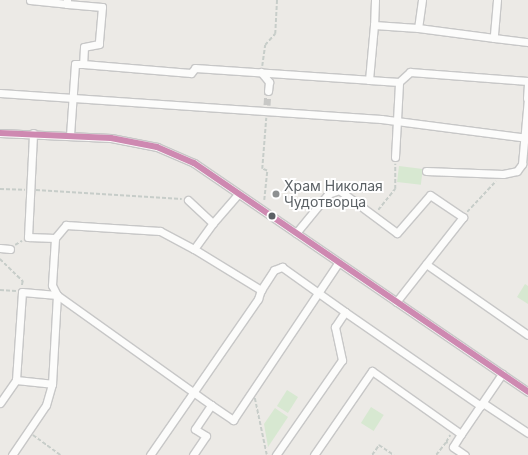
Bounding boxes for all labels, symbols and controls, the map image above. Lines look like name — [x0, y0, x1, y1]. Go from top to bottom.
place label: Храм Николая Чудотворца — [284, 178, 383, 210]
marker: Храм Николая Чудотворца — [271, 189, 281, 199]
unlabelled marker — [267, 211, 277, 221]

